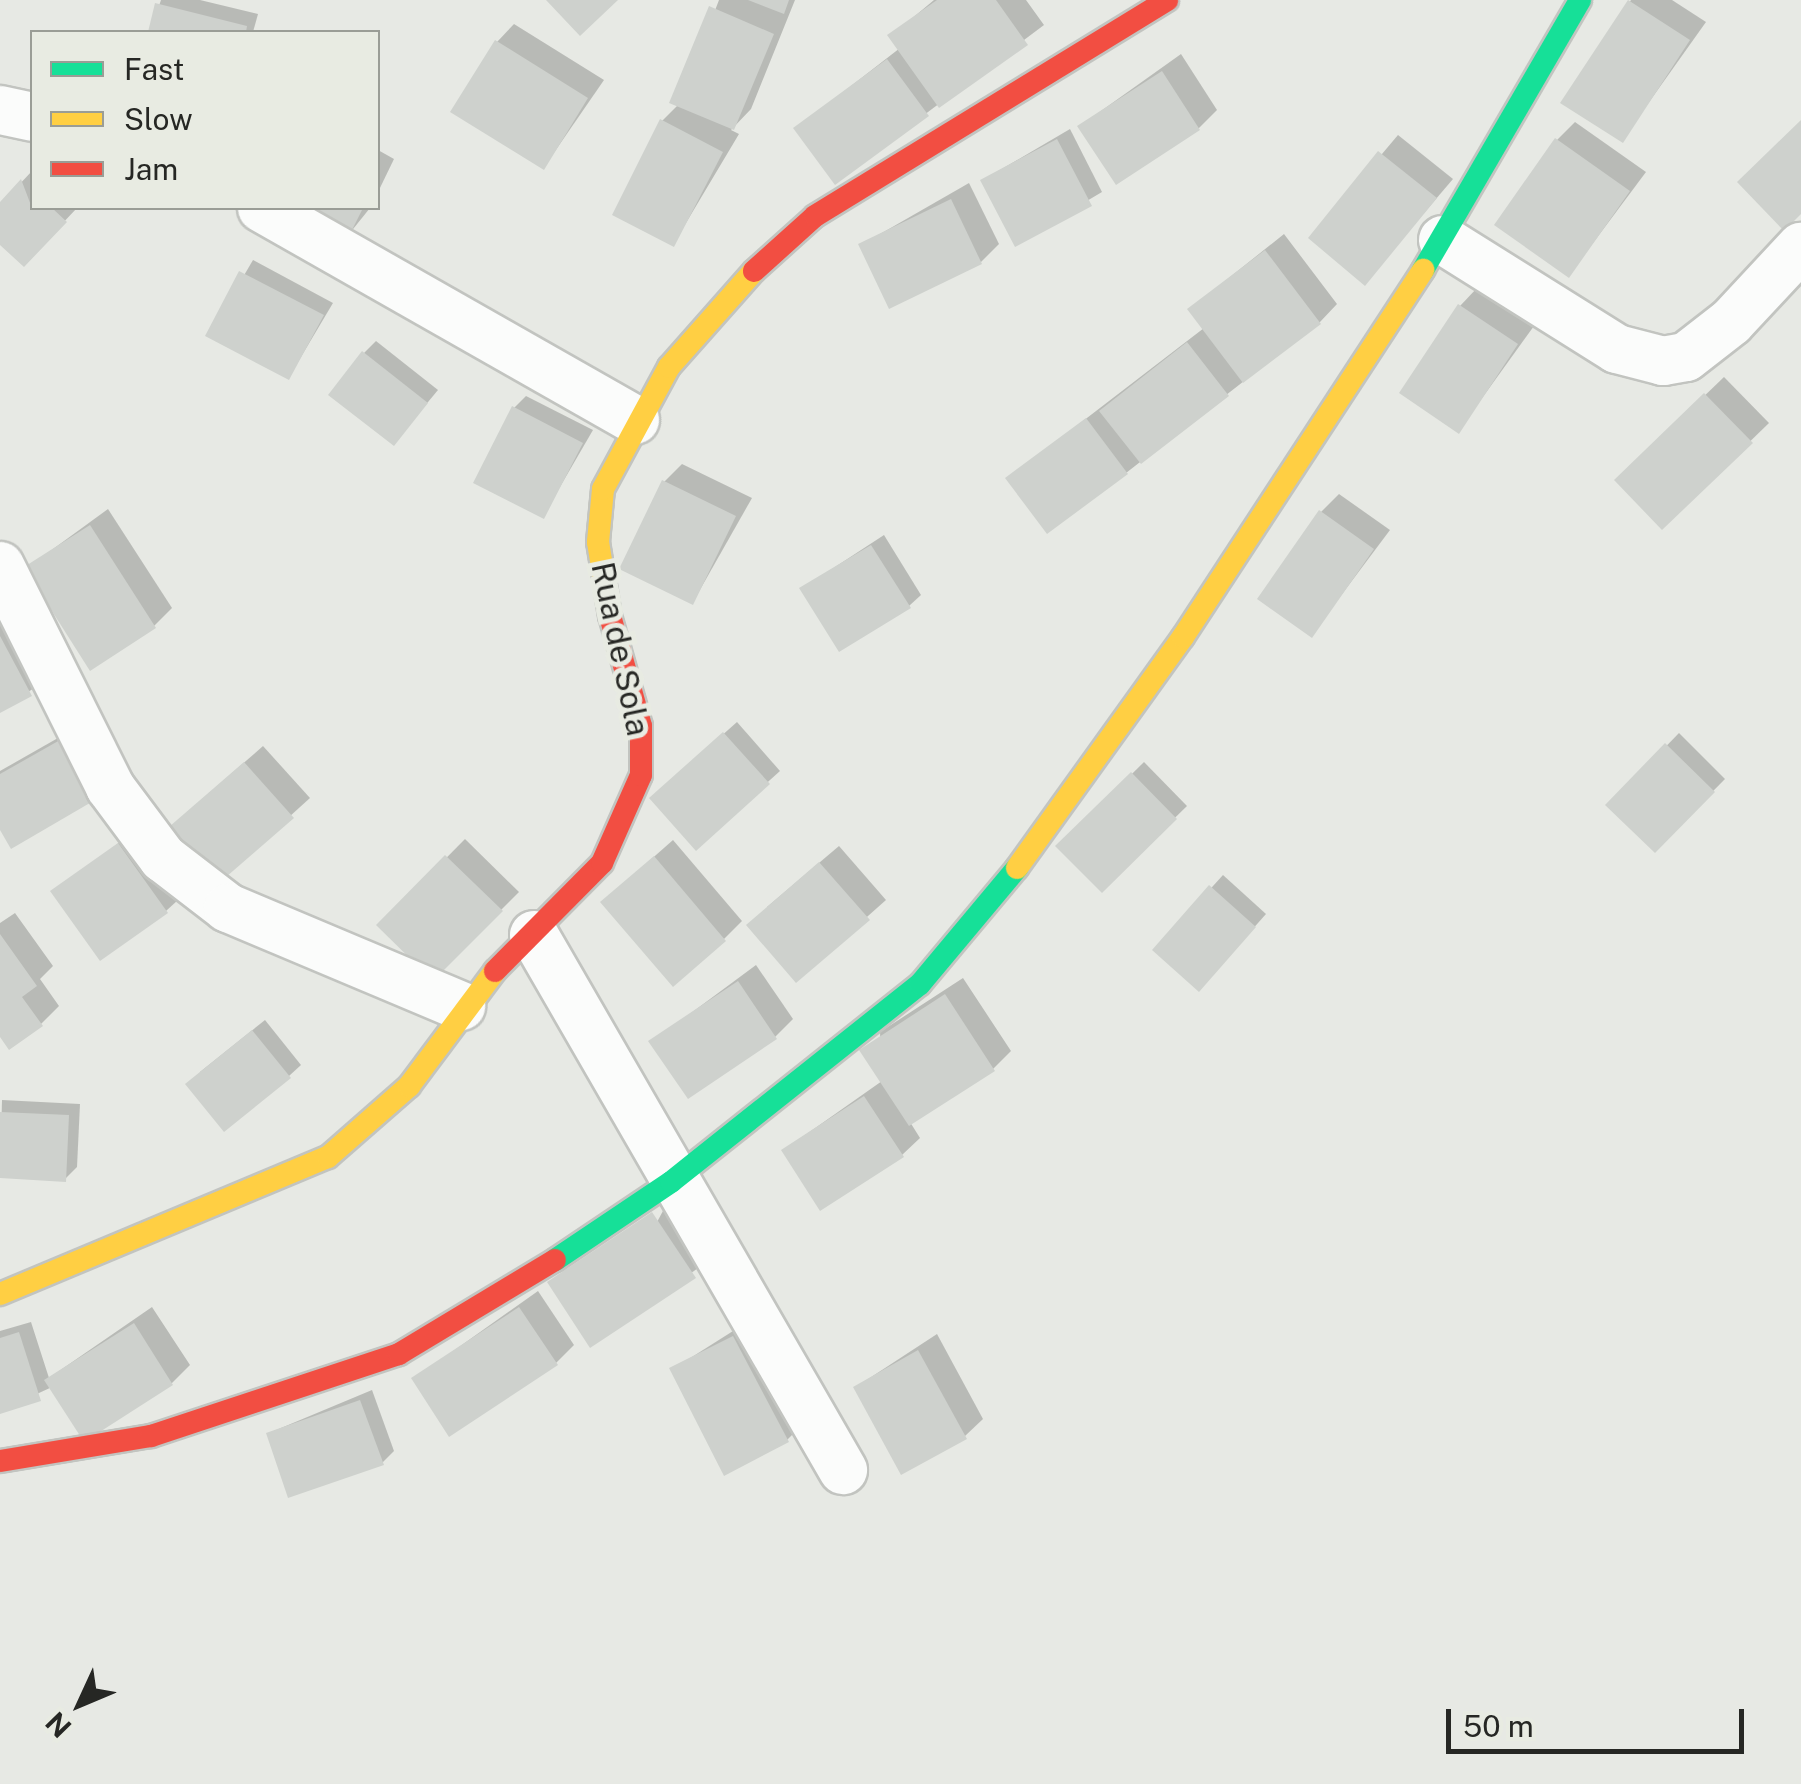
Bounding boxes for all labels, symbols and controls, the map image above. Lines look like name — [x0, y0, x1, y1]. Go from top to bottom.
legend — [30, 30, 380, 210]
text: Fast — [124, 51, 184, 87]
text: Slow — [124, 101, 193, 137]
text: Jam — [124, 151, 178, 187]
street label: Rua de Sola — [583, 558, 657, 740]
north arrow — [30, 1654, 130, 1754]
scale bar — [1451, 1689, 1748, 1751]
text: N — [39, 1706, 78, 1745]
text: 50 m — [1463, 1708, 1534, 1744]

